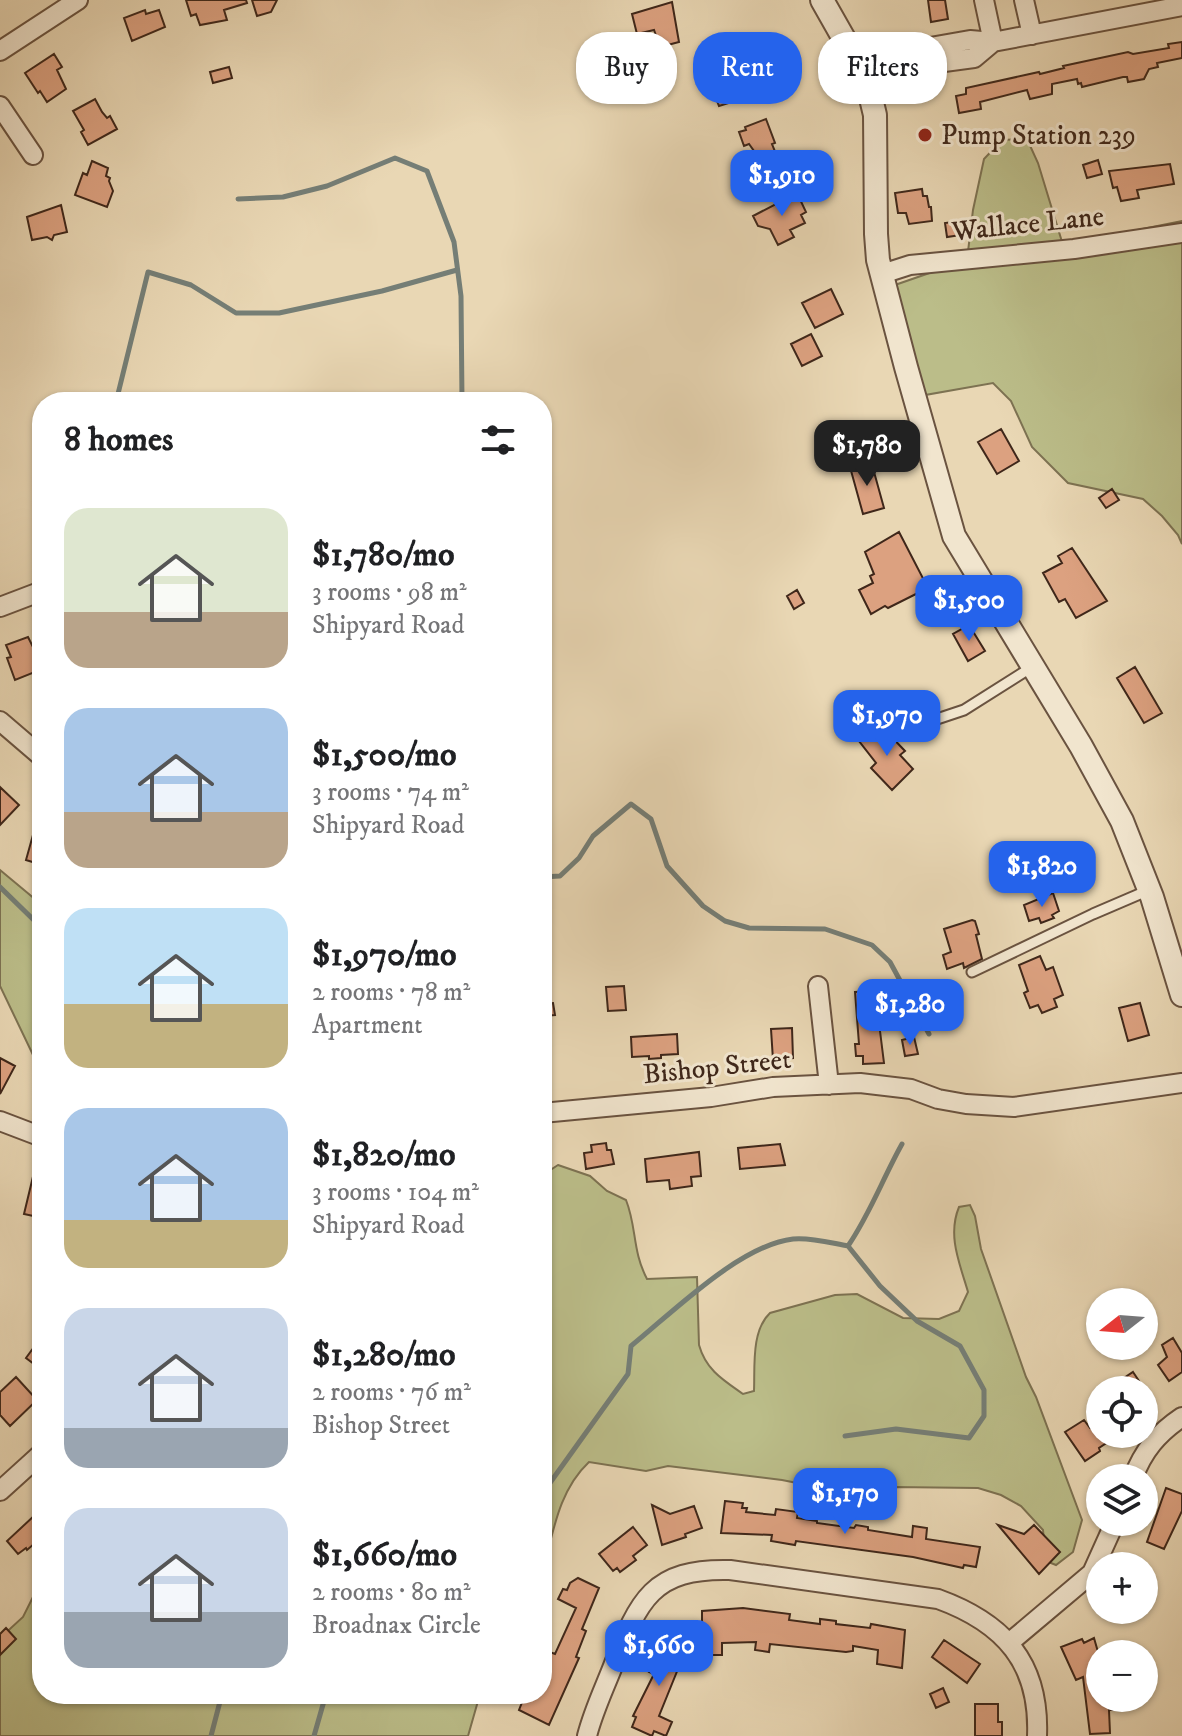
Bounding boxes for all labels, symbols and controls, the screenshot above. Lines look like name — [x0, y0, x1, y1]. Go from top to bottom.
chip: Buy — [576, 32, 677, 104]
chip: Rent — [693, 32, 802, 104]
chip: Filters — [818, 32, 947, 104]
place label: Pump Station 239 — [941, 118, 1136, 153]
marker: Pump Station 239 — [916, 126, 934, 144]
pin: $1,910 — [717, 150, 847, 218]
text: $1,910 — [748, 159, 816, 192]
street label: Wallace Lane — [949, 199, 1106, 249]
icon: filters — [476, 418, 520, 462]
text: 8 homes — [64, 419, 173, 461]
pin: $1,780 — [802, 420, 932, 488]
text: $1,780 — [832, 429, 902, 462]
text: $1,780/mo — [312, 534, 455, 576]
icon: home — [128, 540, 224, 636]
pin: $1,500 — [904, 575, 1034, 643]
text: 3 rooms · 98 m² — [312, 576, 467, 609]
text: $1,500 — [933, 584, 1005, 617]
text: Shipyard Road — [312, 609, 464, 642]
pin: $1,970 — [822, 690, 952, 758]
text: $1,970 — [851, 699, 923, 732]
text: $1,500/mo — [312, 734, 456, 776]
icon: home — [128, 740, 224, 836]
text: 3 rooms · 74 m² — [312, 776, 469, 809]
text: Shipyard Road — [312, 809, 464, 842]
pin: $1,820 — [977, 841, 1107, 909]
text: $1,820 — [1007, 850, 1077, 883]
text: $1,970/mo — [312, 934, 457, 976]
icon: home — [128, 940, 224, 1036]
text: 2 rooms · 78 m² — [312, 976, 470, 1009]
pin: $1,280 — [845, 979, 975, 1047]
text: $1,280 — [875, 988, 945, 1021]
text: Apartment — [312, 1009, 423, 1042]
street label: Bishop Street — [641, 1042, 793, 1092]
text: $1,820/mo — [312, 1134, 455, 1176]
icon: home — [128, 1140, 224, 1236]
text: 3 rooms · 104 m² — [312, 1176, 479, 1209]
text: Shipyard Road — [312, 1209, 464, 1242]
north arrow — [1086, 1288, 1158, 1360]
map controls — [1086, 1288, 1158, 1712]
text: $1,280/mo — [312, 1334, 455, 1376]
icon: home — [128, 1340, 224, 1436]
text: 2 rooms · 76 m² — [312, 1376, 471, 1409]
button: locate — [1086, 1376, 1158, 1448]
text: Bishop Street — [312, 1409, 450, 1442]
button: layers — [1086, 1464, 1158, 1536]
pin: $1,170 — [780, 1468, 910, 1536]
text: $1,170 — [811, 1477, 879, 1510]
text: $1,660/mo — [312, 1534, 457, 1576]
icon: home — [128, 1540, 224, 1636]
button: + — [1086, 1552, 1158, 1624]
text: 2 rooms · 80 m² — [312, 1576, 471, 1609]
text: Broadnax Circle — [312, 1609, 481, 1642]
pin: $1,660 — [594, 1620, 724, 1688]
text: $1,660 — [623, 1629, 695, 1662]
button: − — [1086, 1640, 1158, 1712]

